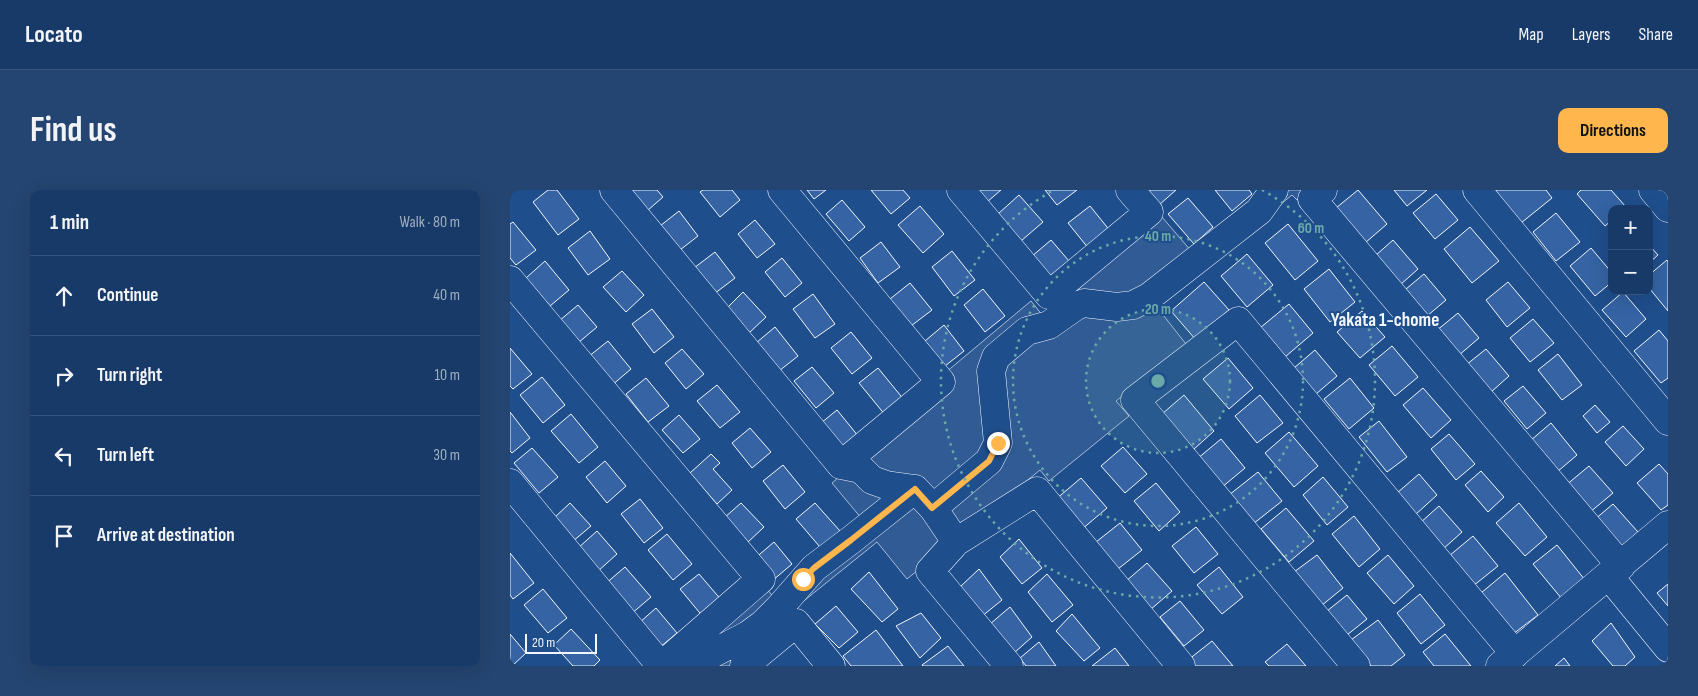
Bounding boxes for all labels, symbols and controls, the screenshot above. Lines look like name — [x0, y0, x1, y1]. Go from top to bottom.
text: Locato — [25, 20, 83, 49]
text: Map — [1519, 24, 1544, 45]
text: Layers — [1572, 24, 1611, 45]
text: Share — [1639, 24, 1673, 45]
button: Directions — [1558, 108, 1668, 153]
text: Find us — [30, 109, 117, 152]
map controls — [1608, 205, 1653, 295]
button: + — [1608, 205, 1653, 250]
text: 1 min — [50, 210, 89, 235]
text: Walk · 80 m — [400, 213, 460, 232]
text: 60 m — [1298, 219, 1324, 238]
text: 40 m — [1145, 227, 1171, 246]
button: − — [1608, 250, 1653, 295]
icon: ahead — [50, 282, 78, 310]
text: Continue — [97, 284, 158, 307]
text: 40 m — [433, 286, 460, 305]
text: 20 m — [1145, 300, 1171, 319]
district label: Yakata 1-chome — [1331, 309, 1439, 332]
icon: right — [50, 362, 78, 390]
text: Turn right — [97, 364, 162, 387]
text: 10 m — [434, 366, 460, 385]
centre of rings — [1149, 372, 1167, 390]
route end — [987, 432, 1010, 455]
icon: left — [50, 442, 78, 470]
text: Turn left — [97, 444, 154, 467]
text: 30 m — [433, 446, 460, 465]
icon: arrive — [50, 522, 78, 550]
text: Arrive at destination — [97, 524, 235, 547]
route start — [792, 568, 815, 591]
scale bar — [525, 631, 598, 654]
text: 20 m — [532, 634, 555, 651]

